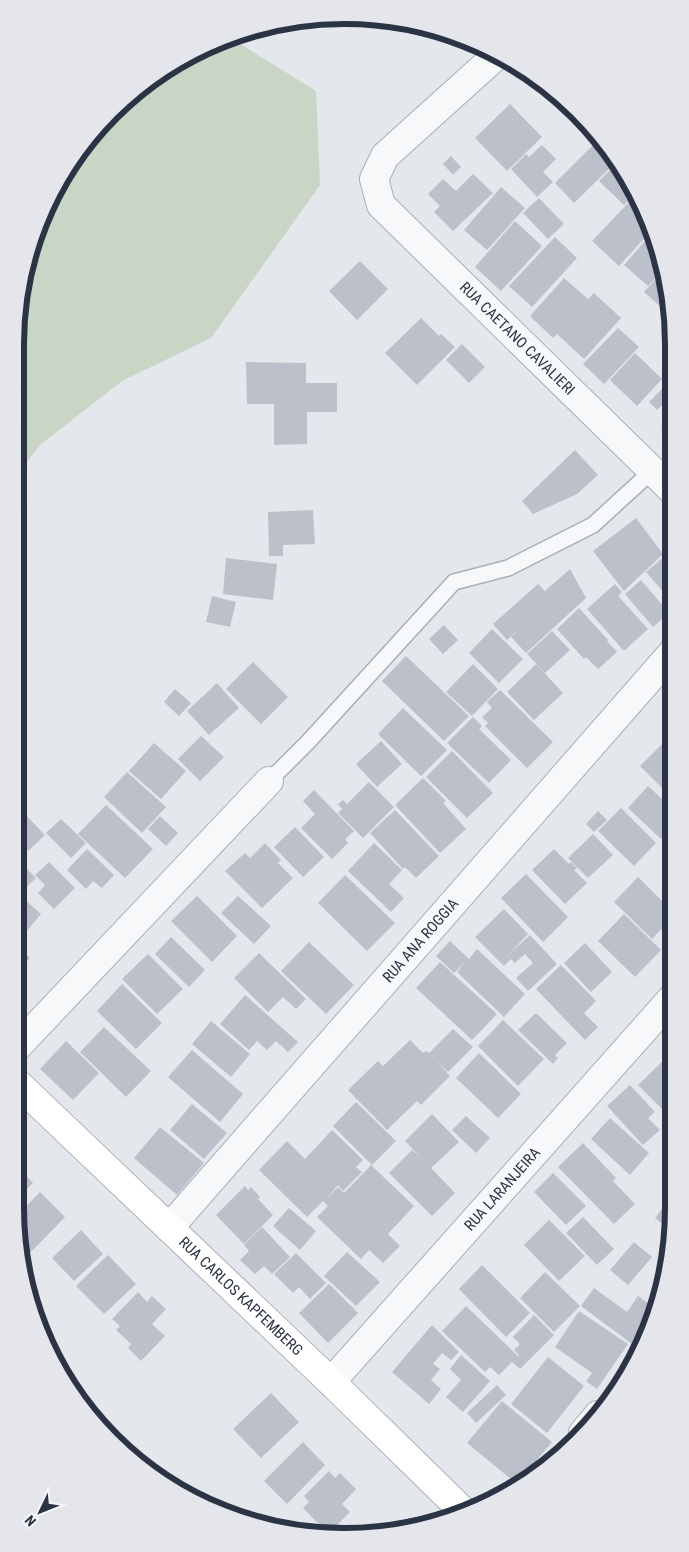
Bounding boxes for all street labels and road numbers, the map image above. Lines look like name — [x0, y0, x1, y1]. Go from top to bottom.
street label: RUA CAETANO CAVALIERI — [456, 278, 579, 399]
street label: RUA ANA ROGGIA — [379, 894, 462, 986]
street label: RUA LARANJEIRA — [461, 1144, 544, 1234]
street label: RUA CARLOS KAPFEMBERG — [175, 1233, 307, 1359]

